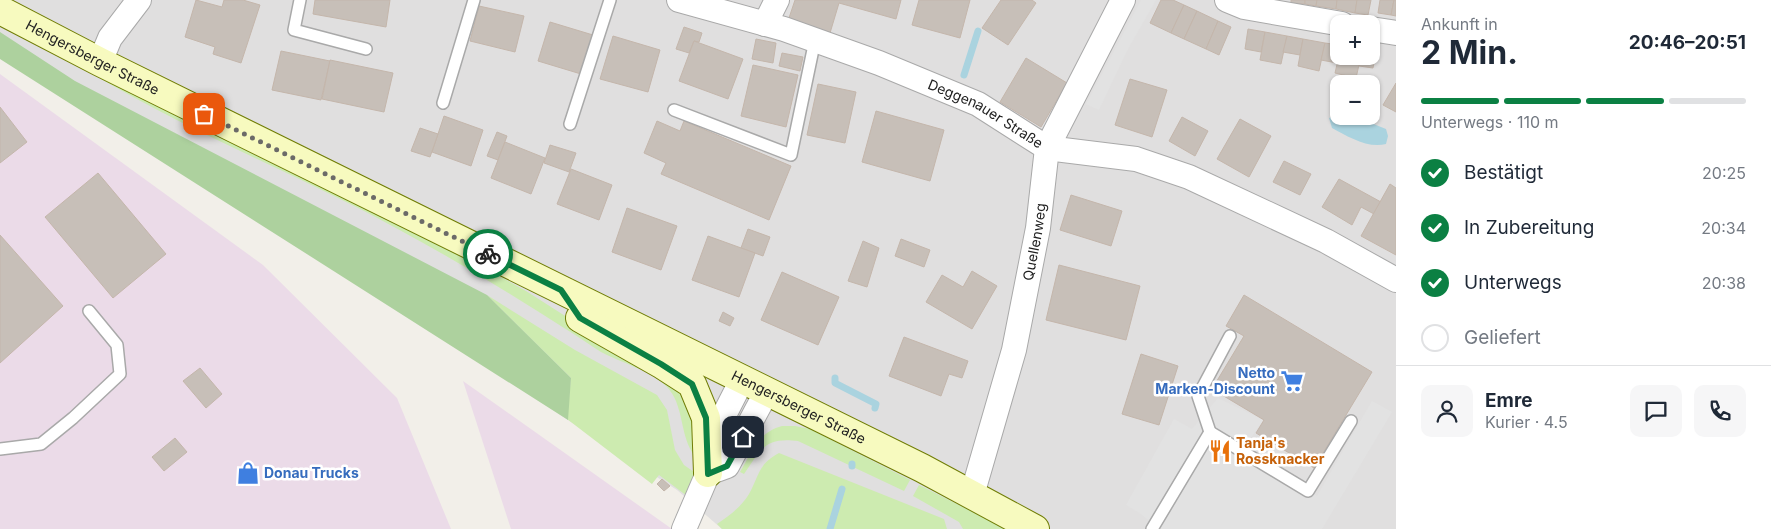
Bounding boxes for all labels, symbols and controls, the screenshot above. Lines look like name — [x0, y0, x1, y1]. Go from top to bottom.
text: Ankunft in — [1421, 14, 1498, 34]
map controls — [1330, 15, 1380, 125]
button: + — [1330, 15, 1380, 65]
street label: Hengersberger Straße — [23, 16, 162, 98]
text: 20:46–20:51 — [1629, 31, 1746, 54]
text: 2 Min. — [1421, 33, 1518, 72]
street label: Deggenauer Straße — [926, 75, 1047, 151]
button: − — [1330, 75, 1380, 125]
pin — [183, 93, 225, 135]
icon: bag — [190, 100, 218, 128]
text: Unterwegs · 110 m — [1421, 112, 1559, 132]
icon: check — [1421, 159, 1449, 187]
text: Bestätigt — [1464, 161, 1543, 184]
text: 20:25 — [1702, 163, 1746, 183]
street label: Quellenweg — [1019, 202, 1049, 282]
icon: check — [1421, 214, 1449, 242]
text: In Zubereitung — [1464, 216, 1594, 239]
text: 20:34 — [1701, 218, 1746, 238]
courier — [463, 229, 513, 279]
icon: bike — [474, 240, 502, 268]
icon: check — [1421, 269, 1449, 297]
text: Unterwegs — [1464, 271, 1562, 294]
text: 20:38 — [1702, 273, 1746, 293]
text: Geliefert — [1464, 326, 1541, 349]
place label: Netto Marken-Discount — [1155, 364, 1275, 397]
street label: Hengersberger Straße — [729, 366, 869, 447]
supermarket icon: Netto Marken-Discount — [1279, 368, 1305, 394]
button: person — [1421, 385, 1473, 437]
button: chat — [1630, 385, 1682, 437]
button: phone — [1694, 385, 1746, 437]
text: Emre — [1485, 389, 1532, 412]
text: Kurier · 4.5 — [1485, 412, 1568, 432]
pin — [722, 416, 764, 458]
icon: home — [729, 423, 757, 451]
place label: Tanja's Rossknacker — [1236, 434, 1325, 467]
restaurant icon: Tanja's Rossknacker — [1207, 438, 1233, 464]
shop icon: Donau Trucks — [235, 460, 261, 486]
place label: Donau Trucks — [264, 464, 359, 481]

